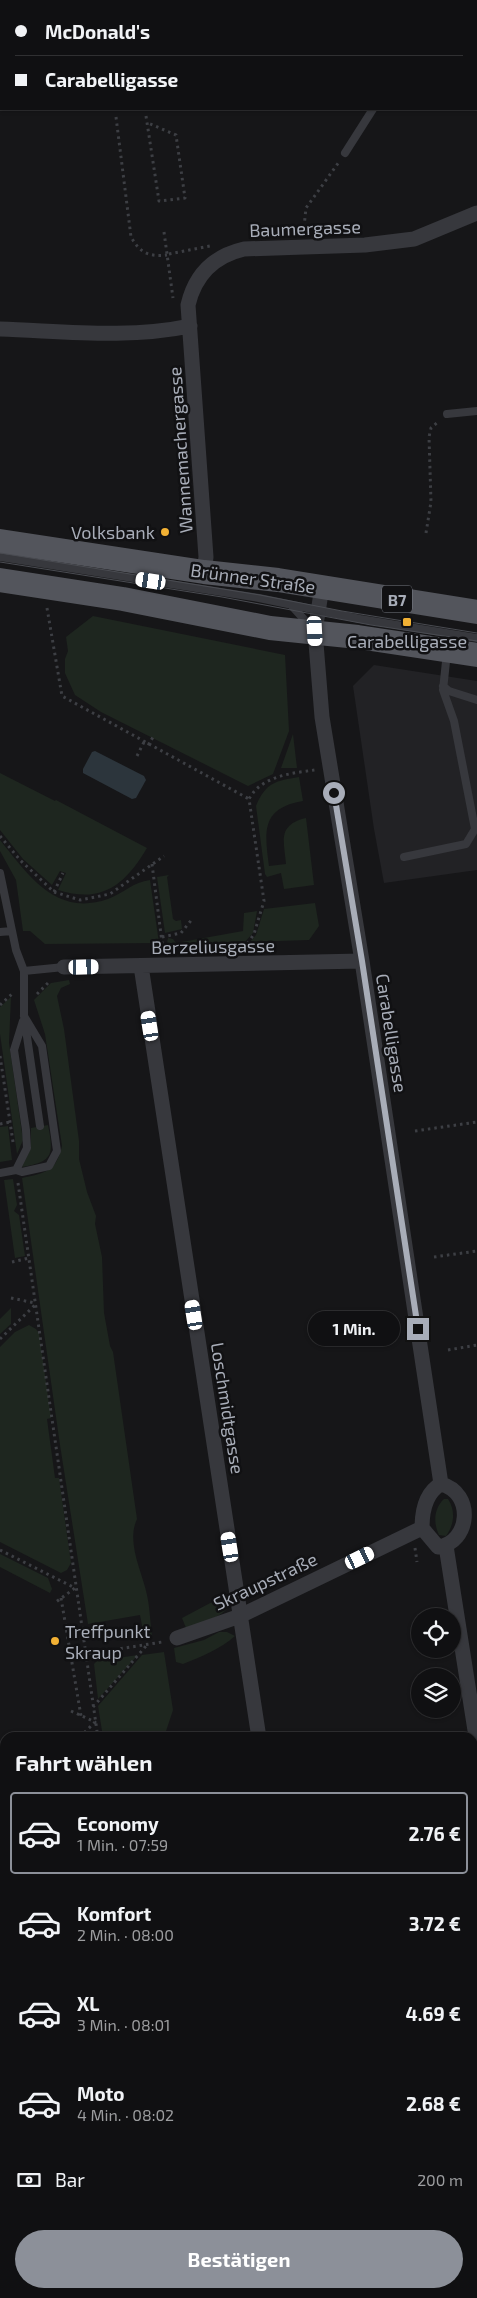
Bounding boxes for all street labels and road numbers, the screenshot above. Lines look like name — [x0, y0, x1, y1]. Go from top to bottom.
street label: Baumergasse — [249, 215, 361, 241]
street label: Wannemachergasse — [163, 366, 197, 534]
street label: Brünner Straße — [189, 558, 317, 598]
road number: B7 — [382, 586, 412, 612]
street label: Berzeliusgasse — [151, 934, 275, 958]
street label: Carabelligasse — [372, 972, 412, 1094]
street label: Loschmidtgasse — [207, 1341, 249, 1475]
street label: Skraupstraße — [210, 1547, 320, 1615]

